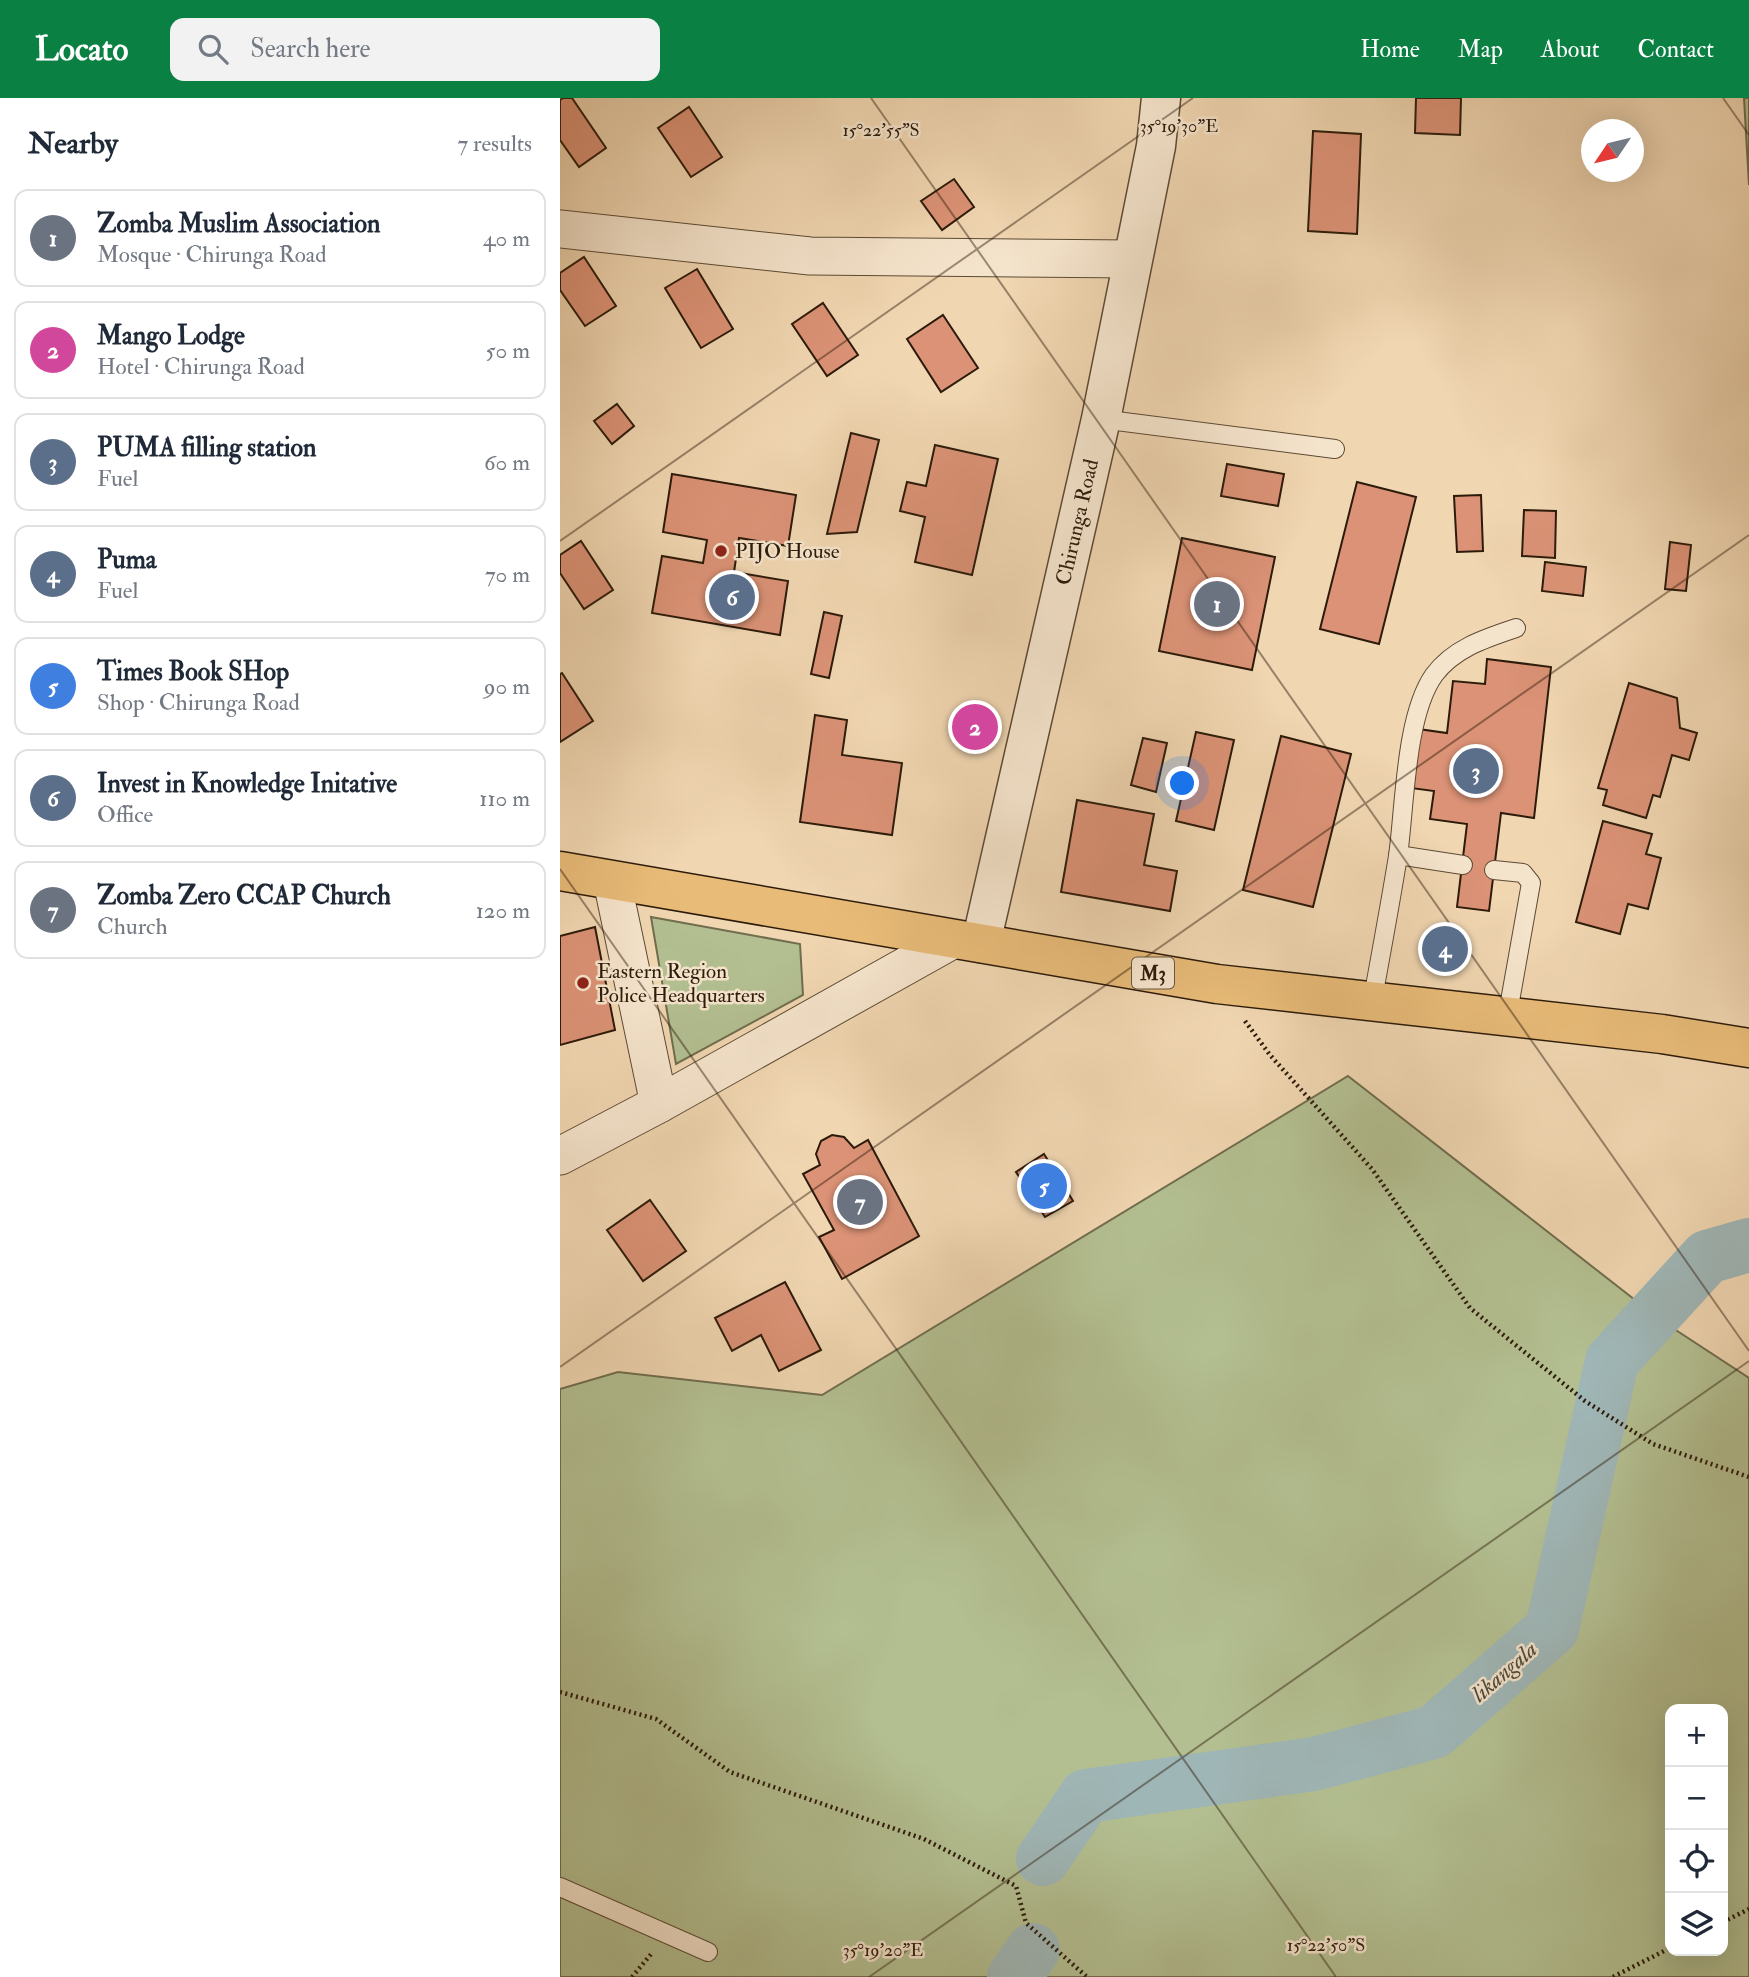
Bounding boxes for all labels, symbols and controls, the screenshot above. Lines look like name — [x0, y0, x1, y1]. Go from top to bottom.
search box — [170, 18, 660, 81]
text: Locato — [35, 29, 128, 70]
icon: search — [194, 30, 232, 68]
text: Search here — [250, 33, 370, 65]
text: Home — [1360, 34, 1420, 65]
text: Map — [1458, 34, 1503, 65]
text: About — [1541, 34, 1600, 65]
text: Contact — [1638, 34, 1714, 65]
text: 35°19'30"E — [1140, 115, 1218, 138]
text: 15°22'55"S — [842, 119, 920, 142]
north arrow — [1581, 119, 1644, 182]
text: Nearby — [28, 125, 118, 162]
text: 7 results — [458, 129, 532, 158]
text: Zomba Muslim Association — [97, 208, 380, 240]
text: 1 — [49, 224, 57, 253]
text: 40 m — [483, 224, 530, 253]
text: Mosque · Chirunga Road — [97, 240, 327, 269]
text: Mango Lodge — [97, 320, 245, 352]
text: 2 — [47, 336, 59, 365]
text: 50 m — [486, 336, 530, 365]
text: Hotel · Chirunga Road — [97, 352, 305, 381]
text: PUMA filling station — [97, 432, 317, 464]
text: 3 — [49, 448, 57, 477]
text: 60 m — [484, 448, 530, 477]
street label: Chirunga Road — [1050, 456, 1105, 588]
text: Fuel — [97, 464, 138, 493]
place label: PIJO House — [735, 538, 840, 565]
marker: PIJO House — [713, 543, 729, 559]
text: Puma — [97, 544, 157, 576]
text: 4 — [47, 560, 59, 589]
text: 70 m — [485, 560, 530, 589]
pin: 6 — [709, 571, 755, 623]
text: Fuel — [97, 576, 138, 605]
pin: 1 — [1194, 578, 1240, 630]
text: Times Book SHop — [97, 656, 289, 688]
text: 5 — [48, 672, 58, 701]
text: 90 m — [484, 672, 530, 701]
text: Shop · Chirunga Road — [97, 688, 300, 717]
pin: 2 — [952, 701, 998, 753]
pin: 3 — [1453, 745, 1499, 797]
your location — [1165, 766, 1199, 800]
text: Invest in Knowledge Initative — [97, 768, 397, 800]
text: 6 — [47, 784, 59, 813]
text: 110 m — [479, 784, 530, 813]
text: Office — [97, 800, 153, 829]
text: Zomba Zero CCAP Church — [97, 880, 391, 912]
text: 7 — [48, 896, 58, 925]
text: 120 m — [476, 896, 530, 925]
text: Church — [97, 912, 167, 941]
pin: 4 — [1422, 923, 1468, 975]
place label: Eastern Region Police Headquarters — [597, 958, 765, 1009]
road number: M3 — [1132, 958, 1174, 988]
marker: Eastern Region Police Headquarters — [575, 975, 591, 991]
pin: 5 — [1021, 1160, 1067, 1212]
pin: 7 — [837, 1176, 883, 1228]
water label: likangala — [1465, 1635, 1543, 1709]
map controls — [1665, 1704, 1728, 1956]
button: + — [1665, 1704, 1728, 1767]
button: − — [1665, 1767, 1728, 1830]
button: locate — [1665, 1830, 1728, 1893]
button: layers — [1665, 1893, 1728, 1956]
text: 15°22'50"S — [1287, 1934, 1365, 1957]
text: 35°19'20"E — [843, 1939, 923, 1962]

